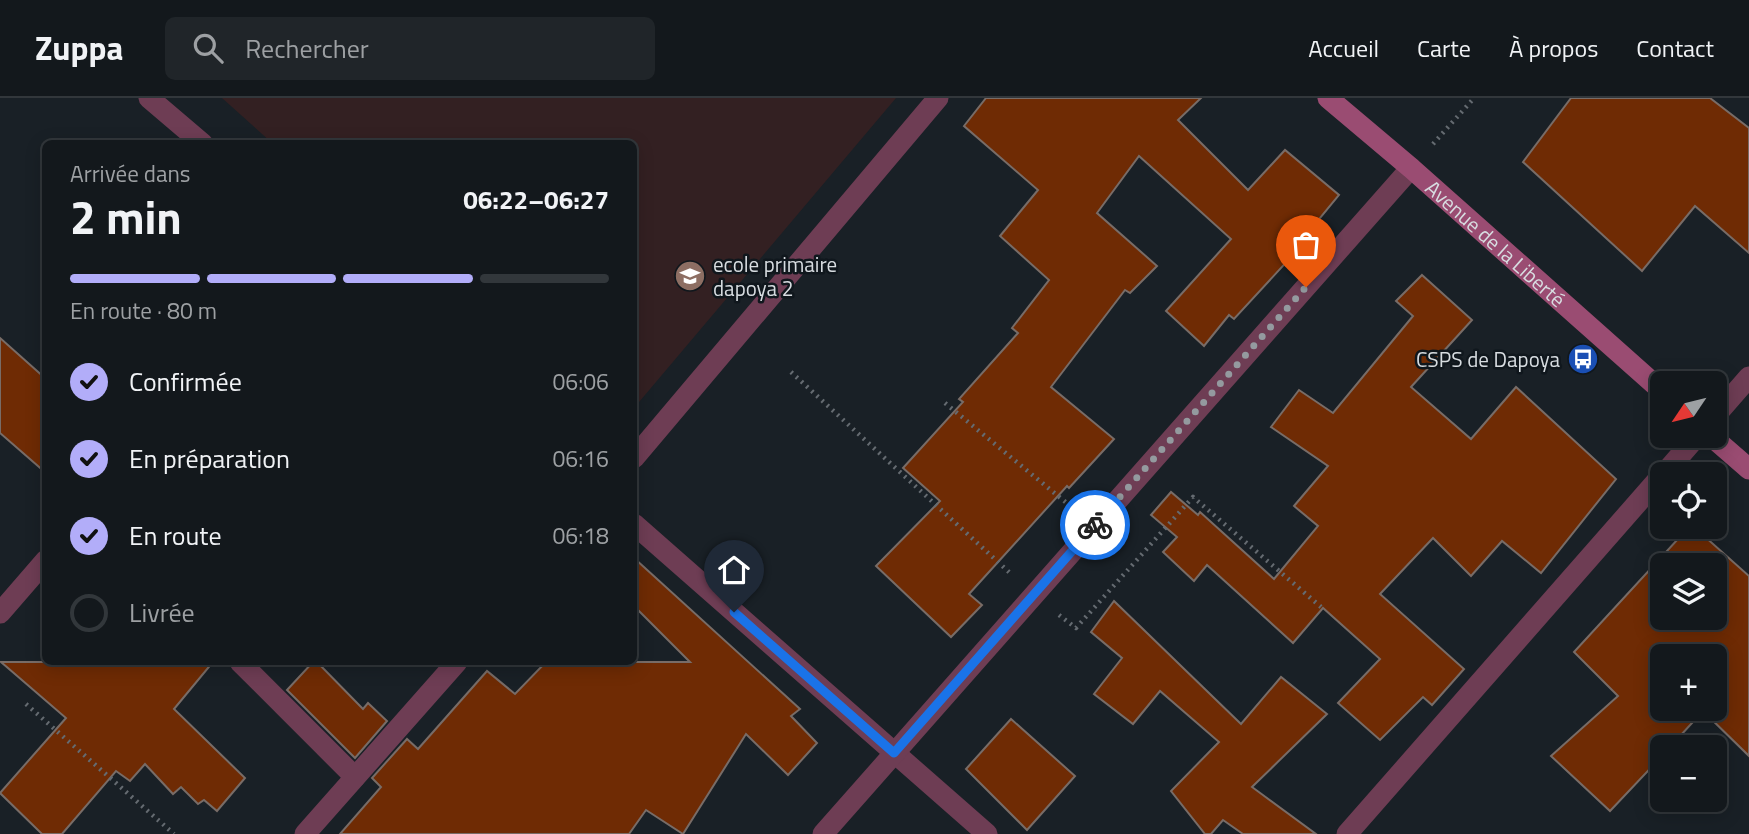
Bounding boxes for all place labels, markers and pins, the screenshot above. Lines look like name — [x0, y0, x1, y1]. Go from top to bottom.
pin — [1276, 215, 1336, 287]
place label: ecole primaire dapoya 2 — [713, 248, 837, 304]
school or university icon: ecole primaire dapoya 2 — [673, 259, 707, 293]
bus stop icon: CSPS de Dapoya — [1566, 342, 1600, 376]
place label: CSPS de Dapoya — [1416, 343, 1560, 375]
pin — [704, 540, 764, 612]

